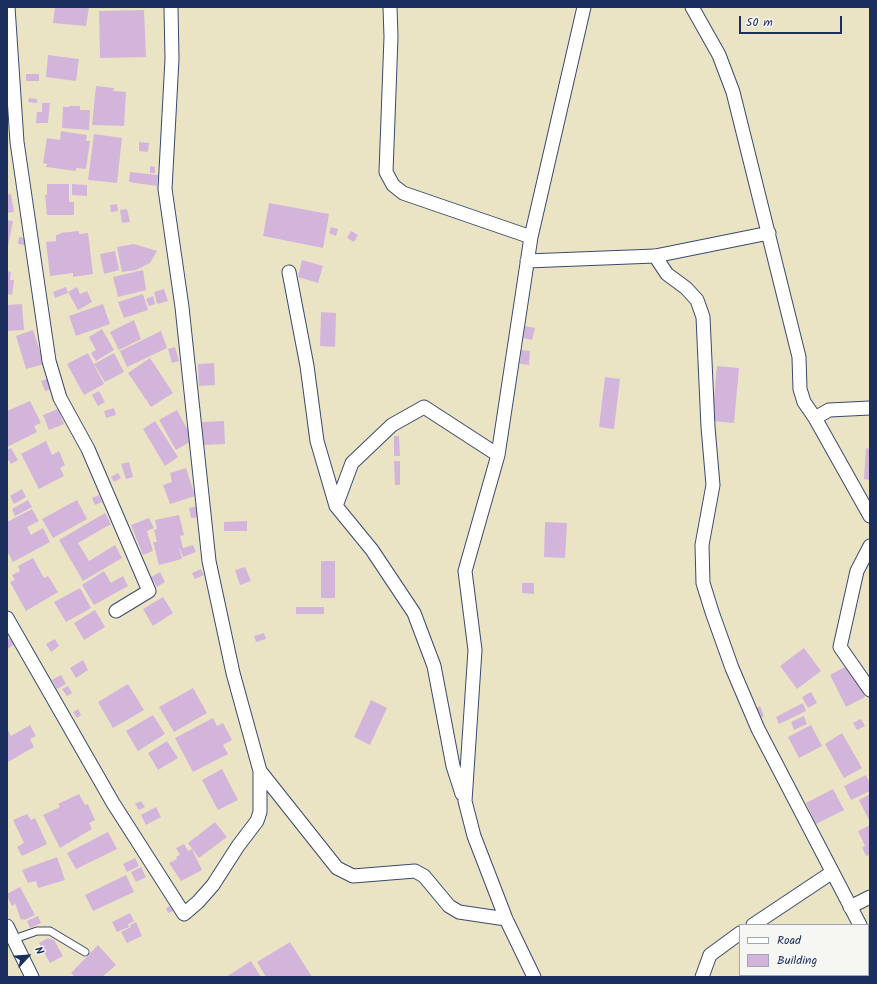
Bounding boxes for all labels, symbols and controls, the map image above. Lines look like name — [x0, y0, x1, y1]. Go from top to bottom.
scale bar — [741, 8, 844, 34]
text: 50 m — [746, 13, 773, 32]
legend — [739, 924, 869, 976]
text: Road — [777, 931, 801, 950]
north arrow — [8, 936, 48, 976]
text: N — [29, 944, 48, 958]
text: Building — [777, 951, 817, 970]

